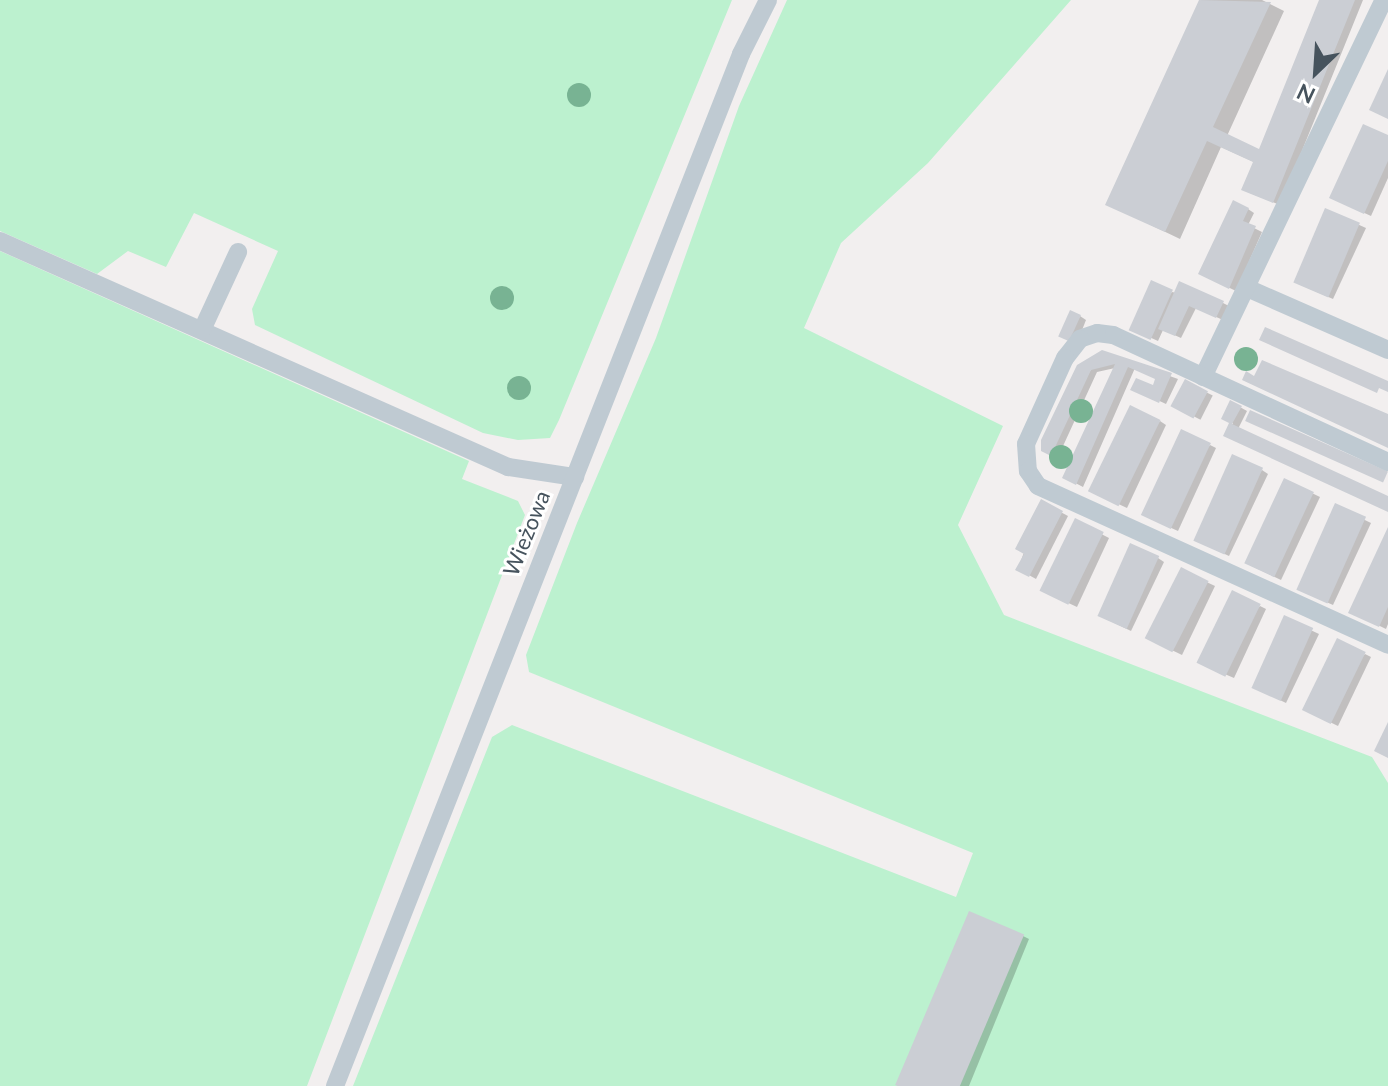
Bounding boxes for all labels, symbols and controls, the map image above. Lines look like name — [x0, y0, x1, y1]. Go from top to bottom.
north arrow — [1276, 32, 1356, 112]
text: N — [1292, 78, 1319, 110]
street label: Wieżowa — [497, 486, 555, 580]

